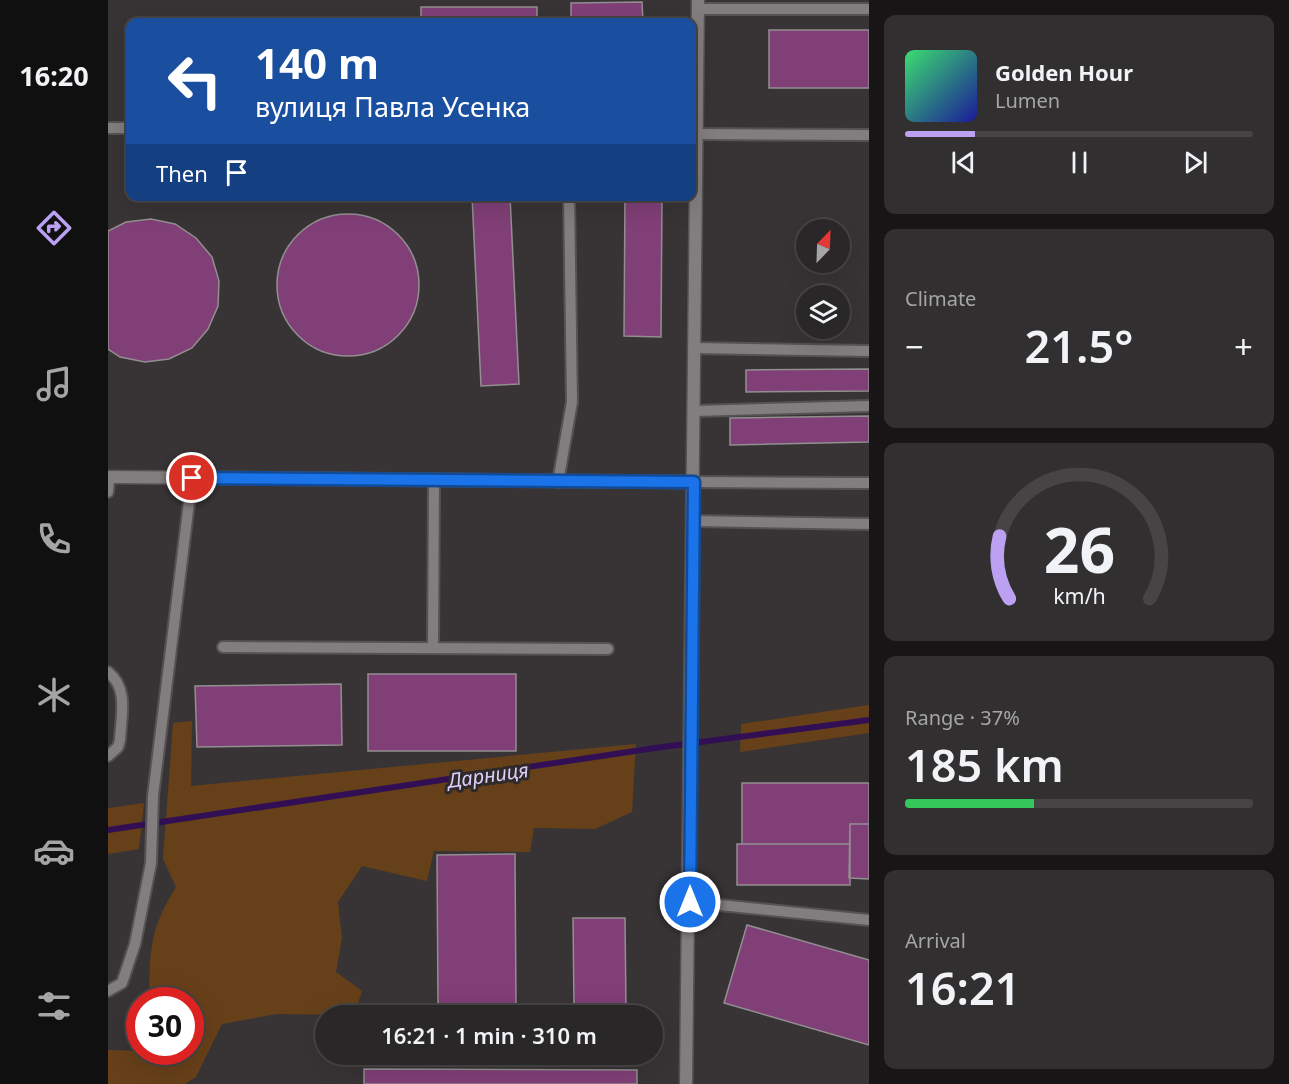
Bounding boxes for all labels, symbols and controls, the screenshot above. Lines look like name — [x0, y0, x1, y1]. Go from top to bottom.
text: 140 m — [255, 34, 379, 91]
icon: left — [156, 42, 234, 120]
text: 16:20 — [19, 57, 89, 94]
text: Golden Hour — [995, 57, 1133, 87]
text: Lumen — [995, 87, 1060, 114]
text: вулиця Павла Усенка — [255, 88, 530, 125]
icon: previous — [947, 146, 980, 179]
icon: pause — [1063, 146, 1096, 179]
icon: next — [1179, 146, 1212, 179]
icon: arrive — [220, 156, 253, 189]
text: Then — [156, 158, 208, 188]
icon: directions — [33, 207, 75, 249]
north arrow — [796, 219, 850, 273]
map controls — [796, 219, 850, 339]
button: layers — [796, 285, 850, 339]
text: Climate — [905, 285, 976, 312]
text: 21.5° — [1025, 315, 1133, 376]
text: − — [905, 324, 924, 369]
text: + — [1234, 324, 1253, 369]
icon: music — [33, 363, 75, 405]
pin — [166, 452, 217, 503]
icon: arrive — [175, 461, 208, 494]
text: 26 — [1043, 506, 1115, 591]
icon: phone — [33, 518, 75, 560]
text: km/h — [1053, 581, 1105, 610]
icon: climate — [33, 674, 75, 716]
text: Range · 37% — [905, 704, 1020, 731]
text: 185 km — [905, 734, 1064, 795]
water label: Дарниця — [444, 756, 530, 794]
icon: car — [33, 830, 75, 872]
position arrow — [658, 870, 722, 934]
text: Arrival — [905, 927, 966, 954]
text: 16:21 — [905, 957, 1020, 1018]
icon: filters — [33, 985, 75, 1027]
speed limit sign: 30 — [126, 987, 204, 1065]
text: 16:21 · 1 min · 310 m — [381, 1020, 597, 1050]

